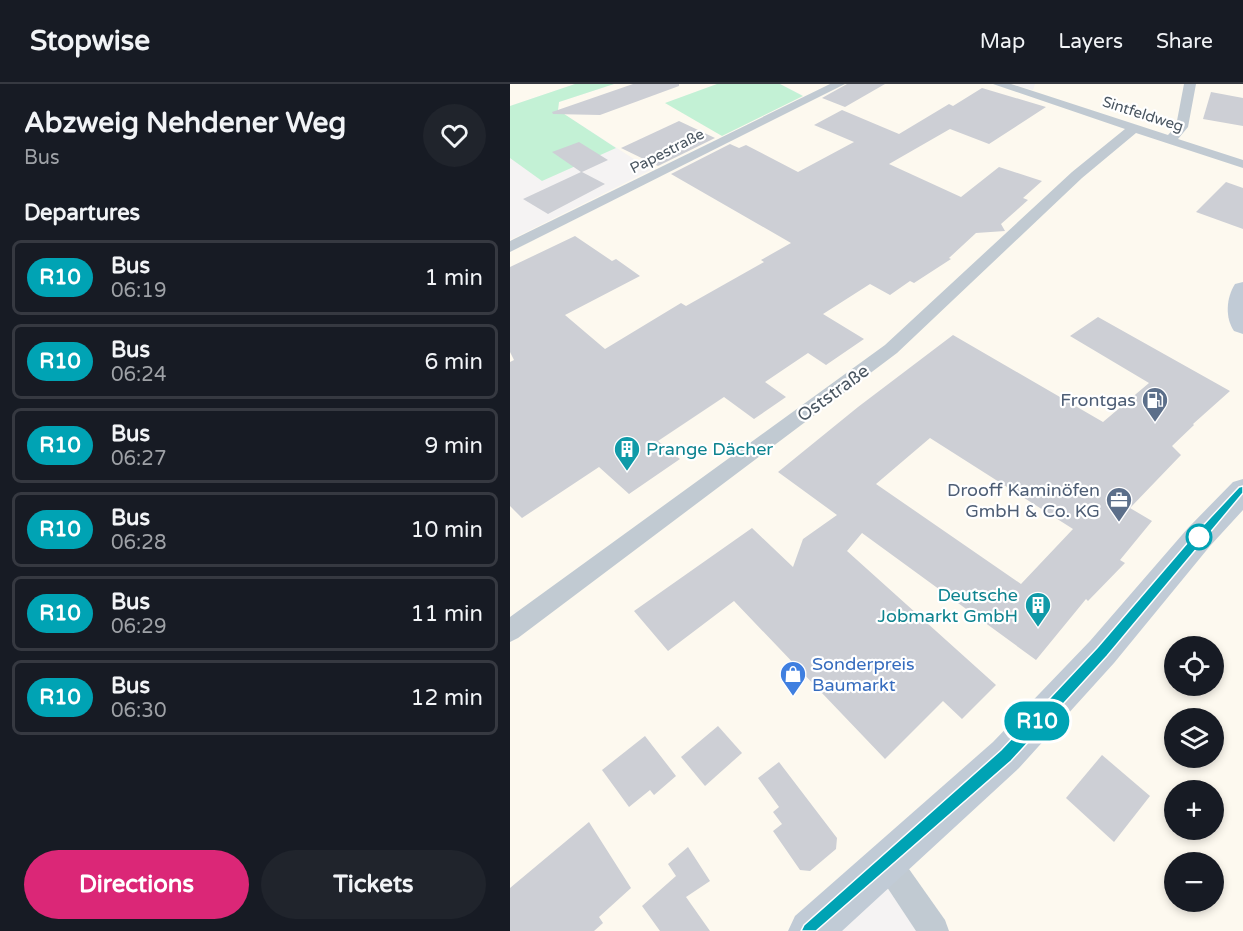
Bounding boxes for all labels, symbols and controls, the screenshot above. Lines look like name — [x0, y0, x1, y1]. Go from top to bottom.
text: Stopwise — [30, 24, 150, 58]
text: Map — [980, 29, 1025, 54]
text: Layers — [1058, 29, 1123, 54]
text: Share — [1156, 29, 1213, 54]
street label: Sintfeldweg — [1100, 92, 1186, 136]
button: heart — [423, 104, 486, 167]
text: Abzweig Nehdener Weg — [24, 106, 346, 140]
street label: Papestraße — [627, 125, 707, 177]
text: Bus — [24, 146, 60, 170]
text: Departures — [24, 200, 140, 226]
text: Bus — [111, 253, 150, 279]
text: R10 — [39, 265, 81, 290]
text: 1 min — [424, 265, 483, 291]
text: 06:19 — [111, 279, 166, 303]
text: Bus — [111, 337, 150, 363]
text: R10 — [39, 349, 81, 374]
text: 6 min — [424, 349, 483, 375]
street label: Oststraße — [793, 360, 873, 426]
text: 06:24 — [111, 363, 166, 387]
fuel station icon: Frontgas — [1140, 385, 1170, 423]
place label: Frontgas — [1060, 389, 1136, 411]
text: Bus — [111, 421, 150, 447]
text: R10 — [39, 433, 81, 458]
text: 9 min — [424, 433, 483, 459]
building icon: Prange Dächer — [612, 434, 642, 472]
place label: Prange Dächer — [646, 438, 773, 460]
text: 06:27 — [111, 447, 166, 471]
place label: Drooff Kaminöfen GmbH & Co. KG — [947, 479, 1100, 522]
office icon: Drooff Kaminöfen GmbH & Co. KG — [1104, 485, 1134, 523]
text: Bus — [111, 505, 150, 531]
text: R10 — [39, 517, 81, 542]
text: 10 min — [411, 517, 483, 543]
unlabelled marker — [1186, 524, 1212, 550]
text: 06:28 — [111, 531, 166, 555]
place label: Deutsche Jobmarkt GmbH — [878, 584, 1018, 627]
text: Bus — [111, 589, 150, 615]
building icon: Deutsche Jobmarkt GmbH — [1023, 590, 1053, 628]
text: R10 — [39, 601, 81, 626]
text: 11 min — [411, 601, 483, 627]
text: 06:29 — [111, 615, 166, 639]
map controls — [1164, 636, 1224, 912]
button: locate — [1164, 636, 1224, 696]
place label: Sonderpreis Baumarkt — [812, 653, 915, 696]
shop icon: Sonderpreis Baumarkt — [778, 659, 808, 697]
text: Bus — [111, 673, 150, 699]
text: R10 — [39, 685, 81, 710]
text: 12 min — [411, 685, 483, 711]
text: 06:30 — [111, 699, 166, 723]
line badge: R10 — [1002, 702, 1072, 740]
button: layers — [1164, 708, 1224, 768]
text: R10 — [1016, 709, 1058, 734]
button: + — [1164, 780, 1224, 840]
button: Directions — [24, 850, 249, 919]
button: Tickets — [261, 850, 486, 919]
button: − — [1164, 852, 1224, 912]

